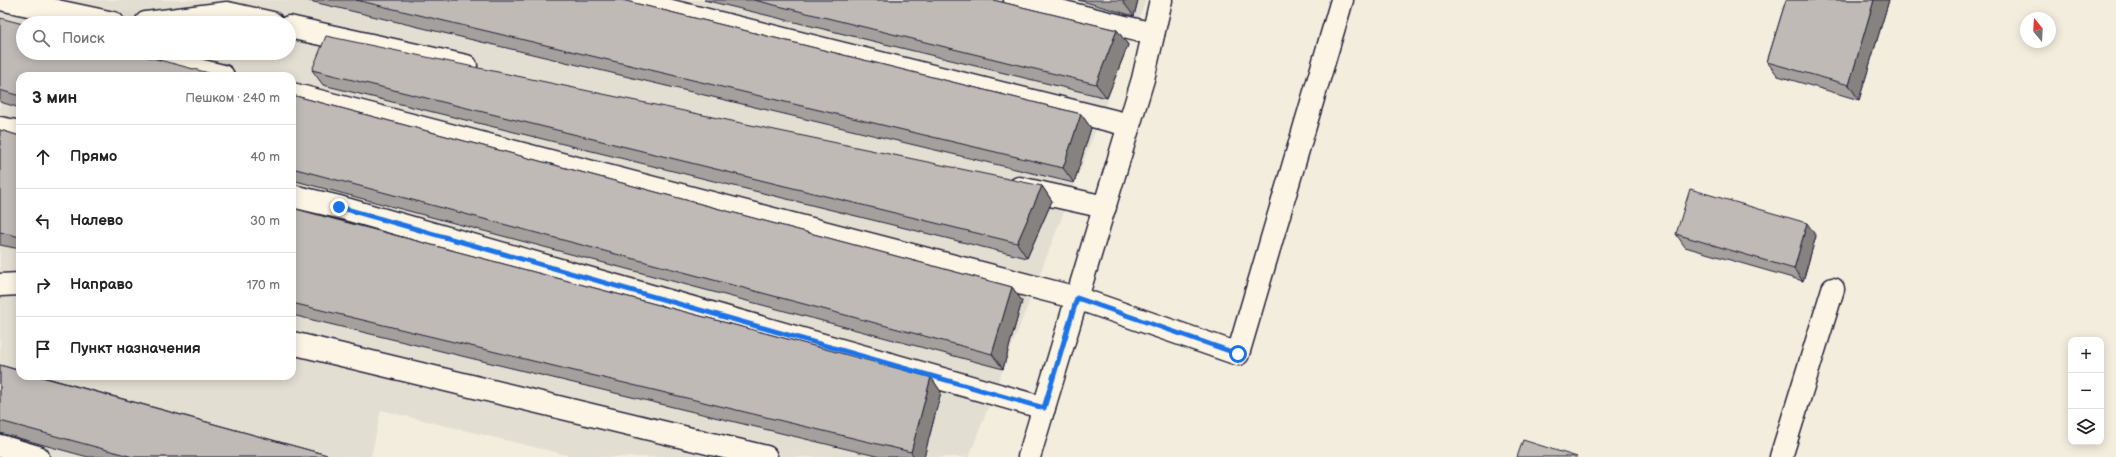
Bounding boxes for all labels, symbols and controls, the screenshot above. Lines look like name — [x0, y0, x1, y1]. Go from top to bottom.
north arrow — [2020, 12, 2056, 48]
search box — [16, 16, 296, 60]
icon: search — [30, 27, 52, 49]
text: Поиск — [62, 29, 105, 48]
text: 3 мин — [32, 88, 77, 108]
text: Пешком · 240 m — [185, 90, 280, 106]
icon: ahead — [32, 146, 54, 168]
text: Прямо — [70, 147, 117, 166]
text: 40 m — [250, 149, 280, 165]
route end — [330, 198, 348, 216]
icon: left — [32, 210, 54, 232]
text: Налево — [70, 211, 123, 230]
text: 30 m — [250, 213, 280, 229]
icon: right — [32, 274, 54, 296]
text: Направо — [70, 275, 133, 294]
text: 170 m — [247, 277, 280, 293]
map controls — [2068, 337, 2104, 445]
button: + — [2068, 337, 2104, 373]
icon: arrive — [32, 338, 54, 360]
text: Пункт назначения — [70, 339, 201, 358]
route start — [1229, 345, 1247, 363]
button: − — [2068, 373, 2104, 409]
button: layers — [2068, 409, 2104, 445]

